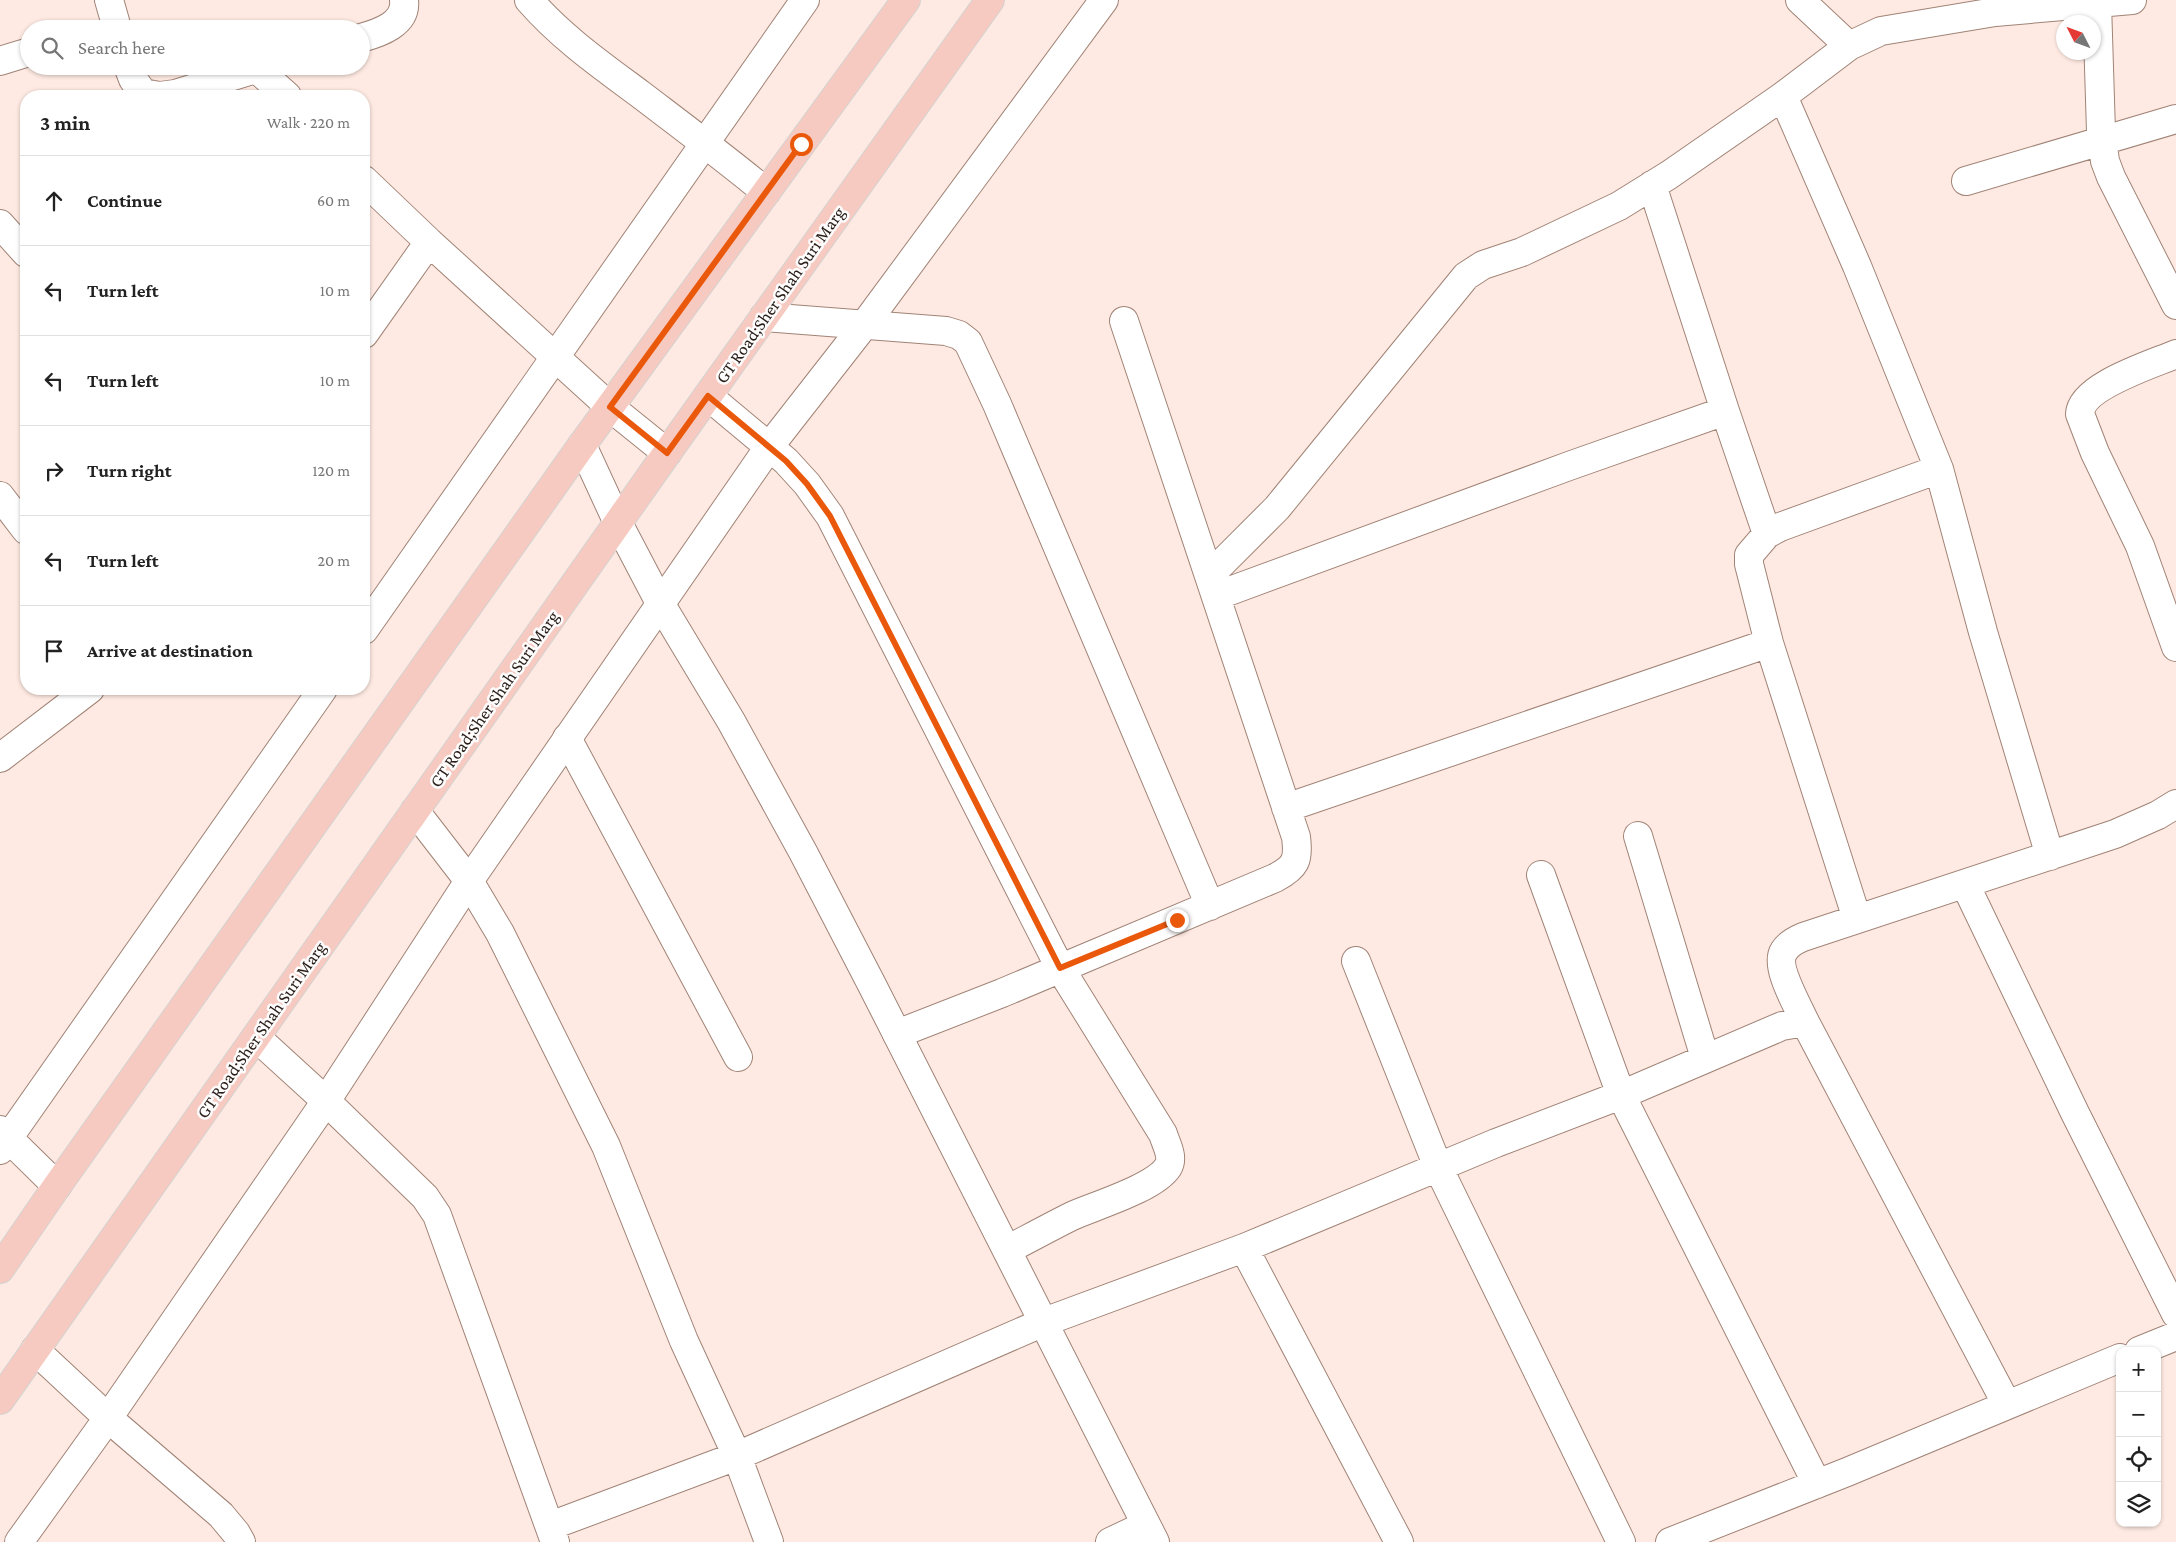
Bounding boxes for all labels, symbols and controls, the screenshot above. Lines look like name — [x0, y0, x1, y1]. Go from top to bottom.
north arrow — [2056, 15, 2101, 60]
search box — [20, 20, 370, 75]
icon: search — [38, 34, 66, 62]
text: Search here — [78, 37, 165, 58]
text: 3 min — [40, 111, 90, 135]
text: Walk · 220 m — [267, 114, 350, 131]
route start — [790, 133, 813, 156]
icon: ahead — [40, 187, 68, 215]
text: Continue — [87, 190, 162, 211]
text: 60 m — [317, 192, 350, 209]
street label: GT Road;Sher Shah Suri Marg — [711, 203, 849, 387]
icon: left — [40, 277, 68, 305]
text: Turn left — [87, 280, 159, 301]
text: 10 m — [320, 282, 350, 299]
icon: left — [40, 367, 68, 395]
text: Turn left — [87, 370, 159, 391]
text: 10 m — [320, 372, 350, 389]
icon: right — [40, 457, 68, 485]
text: Turn right — [87, 460, 172, 481]
text: 120 m — [312, 462, 350, 479]
icon: left — [40, 547, 68, 575]
text: Turn left — [87, 550, 159, 571]
text: 20 m — [317, 552, 350, 569]
street label: GT Road;Sher Shah Suri Marg — [425, 607, 563, 791]
icon: arrive — [40, 637, 68, 665]
text: Arrive at destination — [87, 640, 253, 661]
route end — [1166, 909, 1189, 932]
street label: GT Road;Sher Shah Suri Marg — [192, 938, 330, 1122]
map controls — [2116, 1347, 2161, 1527]
button: + — [2116, 1347, 2161, 1392]
button: − — [2116, 1392, 2161, 1437]
button: locate — [2116, 1437, 2161, 1482]
button: layers — [2116, 1482, 2161, 1527]

